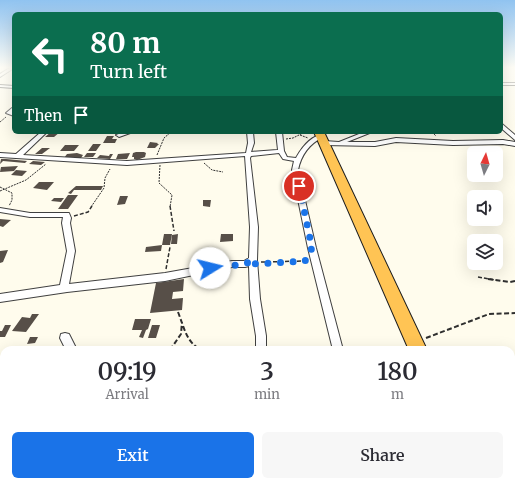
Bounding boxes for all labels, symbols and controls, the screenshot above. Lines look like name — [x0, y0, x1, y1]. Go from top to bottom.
text: 80 m — [90, 25, 161, 61]
icon: left — [24, 28, 76, 80]
text: Turn left — [90, 60, 167, 83]
icon: arrive — [70, 104, 92, 126]
text: Then — [24, 106, 62, 125]
north arrow — [467, 146, 503, 182]
map controls — [467, 146, 503, 270]
pin — [282, 169, 316, 203]
icon: arrive — [288, 175, 310, 197]
button: sound — [467, 190, 503, 226]
button: layers — [467, 234, 503, 270]
position arrow — [189, 247, 231, 289]
text: 09:19 — [97, 356, 157, 387]
text: 3 — [260, 356, 274, 387]
text: 180 — [377, 356, 418, 387]
text: Arrival — [105, 386, 149, 403]
text: min — [254, 386, 280, 403]
text: m — [391, 386, 404, 403]
button: Exit — [12, 432, 254, 478]
button: Share — [262, 432, 503, 478]

